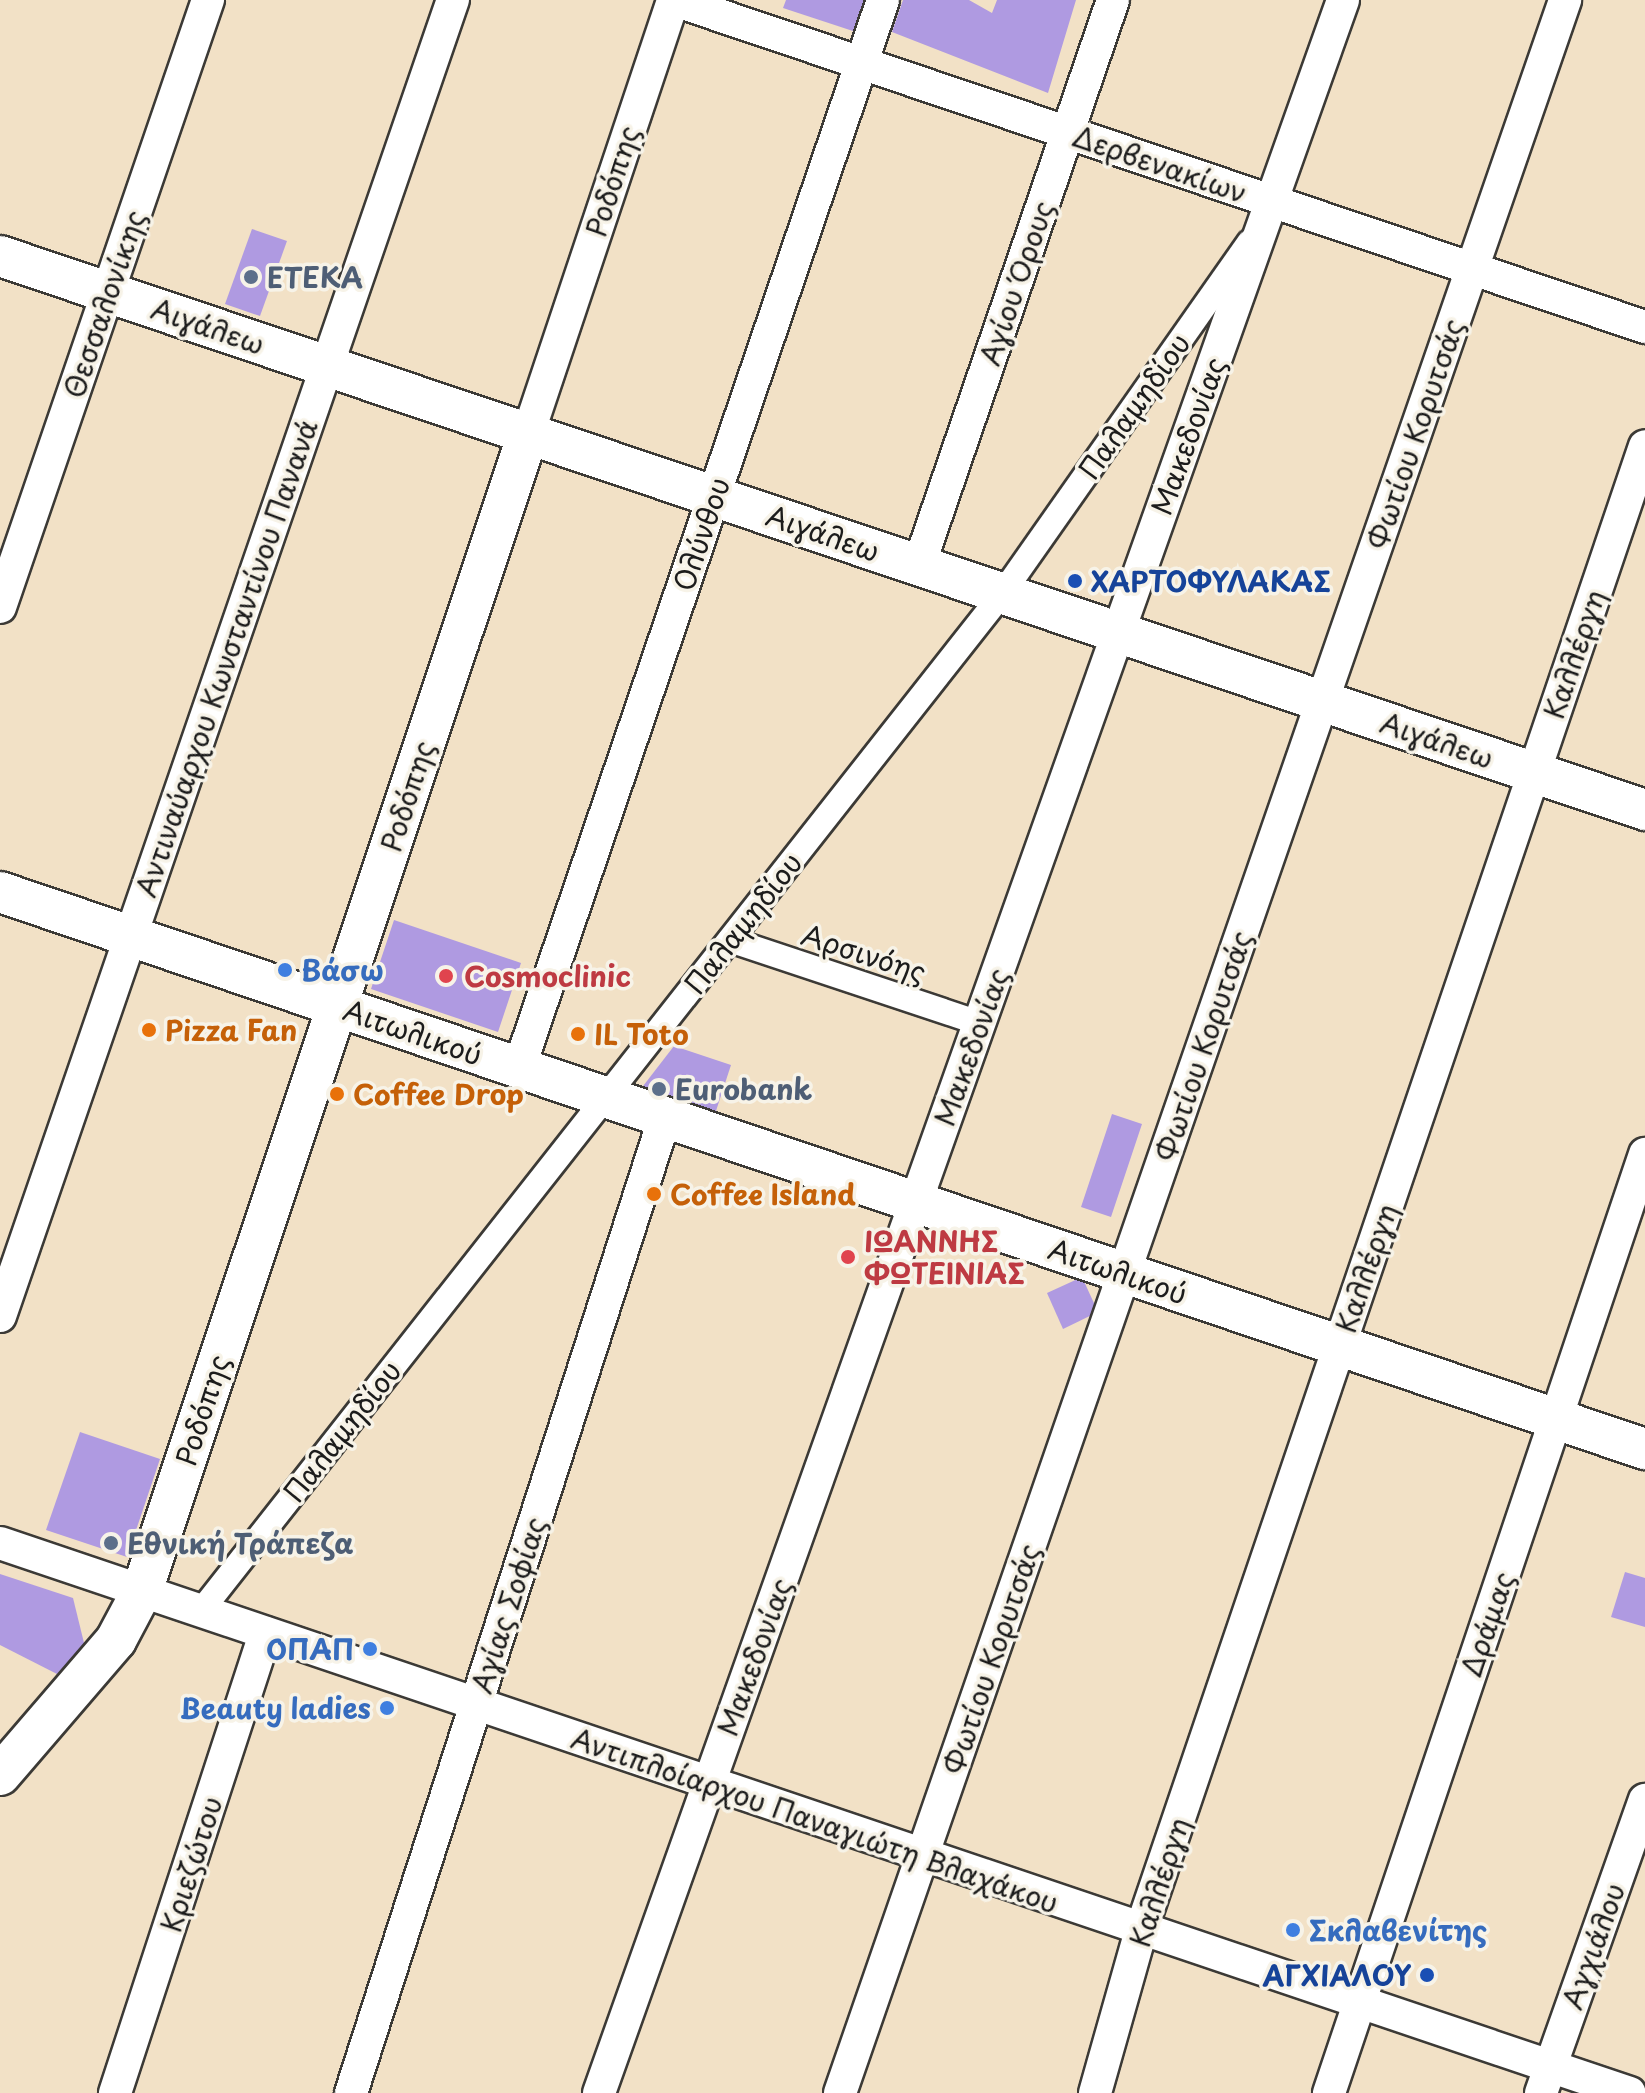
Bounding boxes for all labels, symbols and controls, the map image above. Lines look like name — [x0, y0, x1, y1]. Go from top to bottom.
street label: Δερβενακίων — [1069, 119, 1251, 209]
street label: Ροδόπης — [578, 121, 646, 241]
street label: Αγίου Όρους — [972, 196, 1060, 370]
street label: Θεσσαλονίκης — [56, 206, 152, 402]
place label: ΕΤΕΚΑ — [267, 260, 363, 294]
marker: ΕΤΕΚΑ — [242, 268, 260, 286]
street label: Αιγάλεω — [147, 291, 269, 361]
street label: Φωτίου Κορυτσάς — [1360, 314, 1470, 554]
street label: Παλαμηδίου — [1072, 327, 1196, 485]
street label: Μακεδονίας — [1144, 353, 1232, 519]
street label: Αντιναύαρχου Κωνσταντίνου Πανανά — [128, 415, 324, 901]
street label: Ολύνθου — [666, 473, 736, 595]
street label: Αιγάλεω — [762, 498, 884, 568]
place label: ΧΑΡΤΟΦΥΛΑΚΑΣ — [1091, 564, 1331, 598]
marker: ΧΑΡΤΟΦΥΛΑΚΑΣ — [1066, 572, 1084, 590]
street label: Καλλέργη — [1536, 585, 1612, 723]
street label: Αιγάλεω — [1376, 705, 1498, 775]
street label: Ροδόπης — [373, 736, 441, 856]
street label: Παλαμηδίου — [678, 846, 808, 1000]
street label: Αρσινόης — [798, 917, 930, 989]
street label: Φωτίου Κορυτσάς — [1148, 926, 1258, 1166]
place label: Βάσω — [301, 953, 384, 987]
place label: Cosmoclinic — [464, 959, 631, 993]
marker: Βάσω — [276, 961, 294, 979]
street label: Μακεδονίας — [927, 964, 1015, 1130]
marker: Cosmoclinic — [435, 965, 457, 987]
street label: Αιτωλικού — [339, 993, 487, 1071]
place label: Pizza Fan — [165, 1013, 300, 1047]
place label: IL Toto — [594, 1017, 690, 1051]
marker: Pizza Fan — [140, 1021, 158, 1039]
marker: IL Toto — [569, 1025, 587, 1043]
place label: Eurobank — [675, 1072, 812, 1106]
place label: Coffee Drop — [353, 1077, 526, 1111]
marker: Eurobank — [650, 1080, 668, 1098]
marker: Coffee Drop — [328, 1085, 346, 1103]
place label: Coffee Island — [670, 1177, 858, 1211]
marker: Coffee Island — [645, 1185, 663, 1203]
street label: Καλλέργη — [1328, 1199, 1404, 1337]
place label: ΙΩΑΝΝΗΣ ΦΩΤΕΙΝΙΑΣ — [864, 1224, 1025, 1290]
street label: Αιτωλικού — [1044, 1232, 1192, 1310]
marker: ΙΩΑΝΝΗΣ ΦΩΤΕΙΝΙΑΣ — [839, 1248, 857, 1266]
street label: Ροδόπης — [168, 1350, 236, 1470]
street label: Παλαμηδίου — [277, 1354, 407, 1508]
street label: Αγίας Σοφίας — [464, 1513, 552, 1697]
place label: Εθνική Τράπεζα — [127, 1526, 355, 1560]
marker: Εθνική Τράπεζα — [102, 1534, 120, 1552]
street label: Φωτίου Κορυτσάς — [936, 1539, 1046, 1779]
street label: Δράμας — [1454, 1567, 1520, 1681]
street label: Μακεδονίας — [710, 1574, 798, 1740]
place label: ΟΠΑΠ — [266, 1632, 354, 1666]
marker: ΟΠΑΠ — [361, 1640, 379, 1658]
place label: Beauty ladies — [178, 1691, 371, 1725]
marker: Beauty ladies — [378, 1699, 396, 1717]
street label: Αντιπλοίαρχου Παναγιώτη Βλαχάκου — [567, 1721, 1063, 1919]
street label: Κριεζώτου — [153, 1792, 229, 1936]
street label: Καλλέργη — [1122, 1813, 1196, 1951]
street label: Αγχιάλου — [1555, 1878, 1631, 2014]
place label: Σκλαβενίτης — [1309, 1913, 1487, 1947]
marker: Σκλαβενίτης — [1284, 1921, 1302, 1939]
place label: ΑΓΧΙΑΛΟΥ — [1263, 1958, 1411, 1992]
marker: ΑΓΧΙΑΛΟΥ — [1418, 1966, 1436, 1984]

